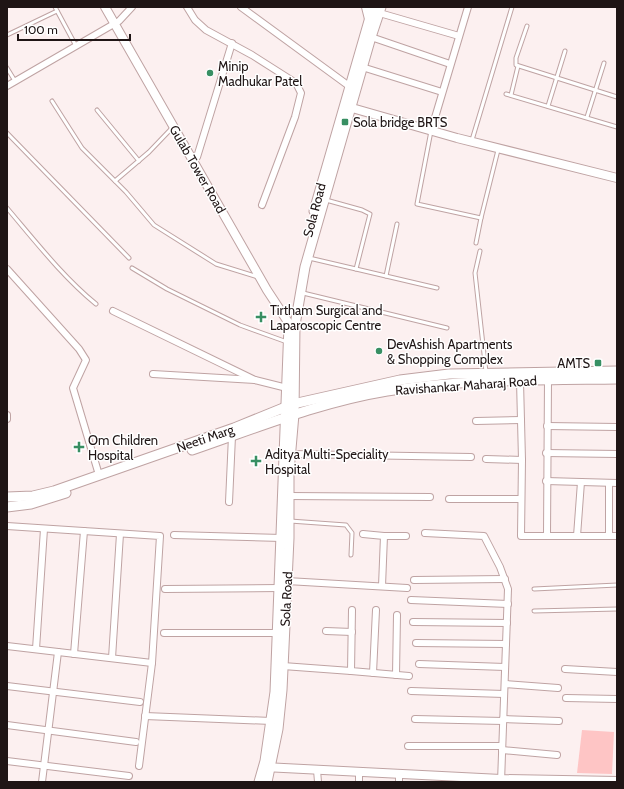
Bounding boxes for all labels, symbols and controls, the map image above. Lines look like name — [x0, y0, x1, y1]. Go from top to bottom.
scale bar — [18, 16, 130, 42]
text: 100 m — [24, 22, 58, 37]
place label: Minip Madhukar Patel — [218, 58, 302, 89]
marker: Minip Madhukar Patel — [205, 68, 215, 78]
place label: Sola bridge BRTS — [353, 114, 448, 130]
marker: Sola bridge BRTS — [340, 117, 350, 127]
street label: Gulab Tower Road — [166, 122, 230, 216]
street label: Sola Road — [299, 181, 329, 239]
place label: Tirtham Surgical and Laparoscopic Centre — [270, 302, 382, 333]
marker: Tirtham Surgical and Laparoscopic Centre — [255, 311, 267, 323]
place label: DevAshish Apartments & Shopping Complex — [387, 336, 513, 367]
marker: DevAshish Apartments & Shopping Complex — [374, 346, 384, 356]
place label: AMTS — [557, 355, 590, 371]
marker: AMTS — [593, 358, 603, 368]
street label: Ravishankar Maharaj Road — [395, 372, 537, 399]
street label: Neeti Marg — [174, 421, 236, 455]
place label: Om Children Hospital — [88, 432, 158, 463]
marker: Om Children Hospital — [73, 441, 85, 453]
place label: Aditya Multi-Speciality Hospital — [265, 446, 389, 477]
marker: Aditya Multi-Speciality Hospital — [250, 455, 262, 467]
street label: Sola Road — [277, 571, 295, 627]

